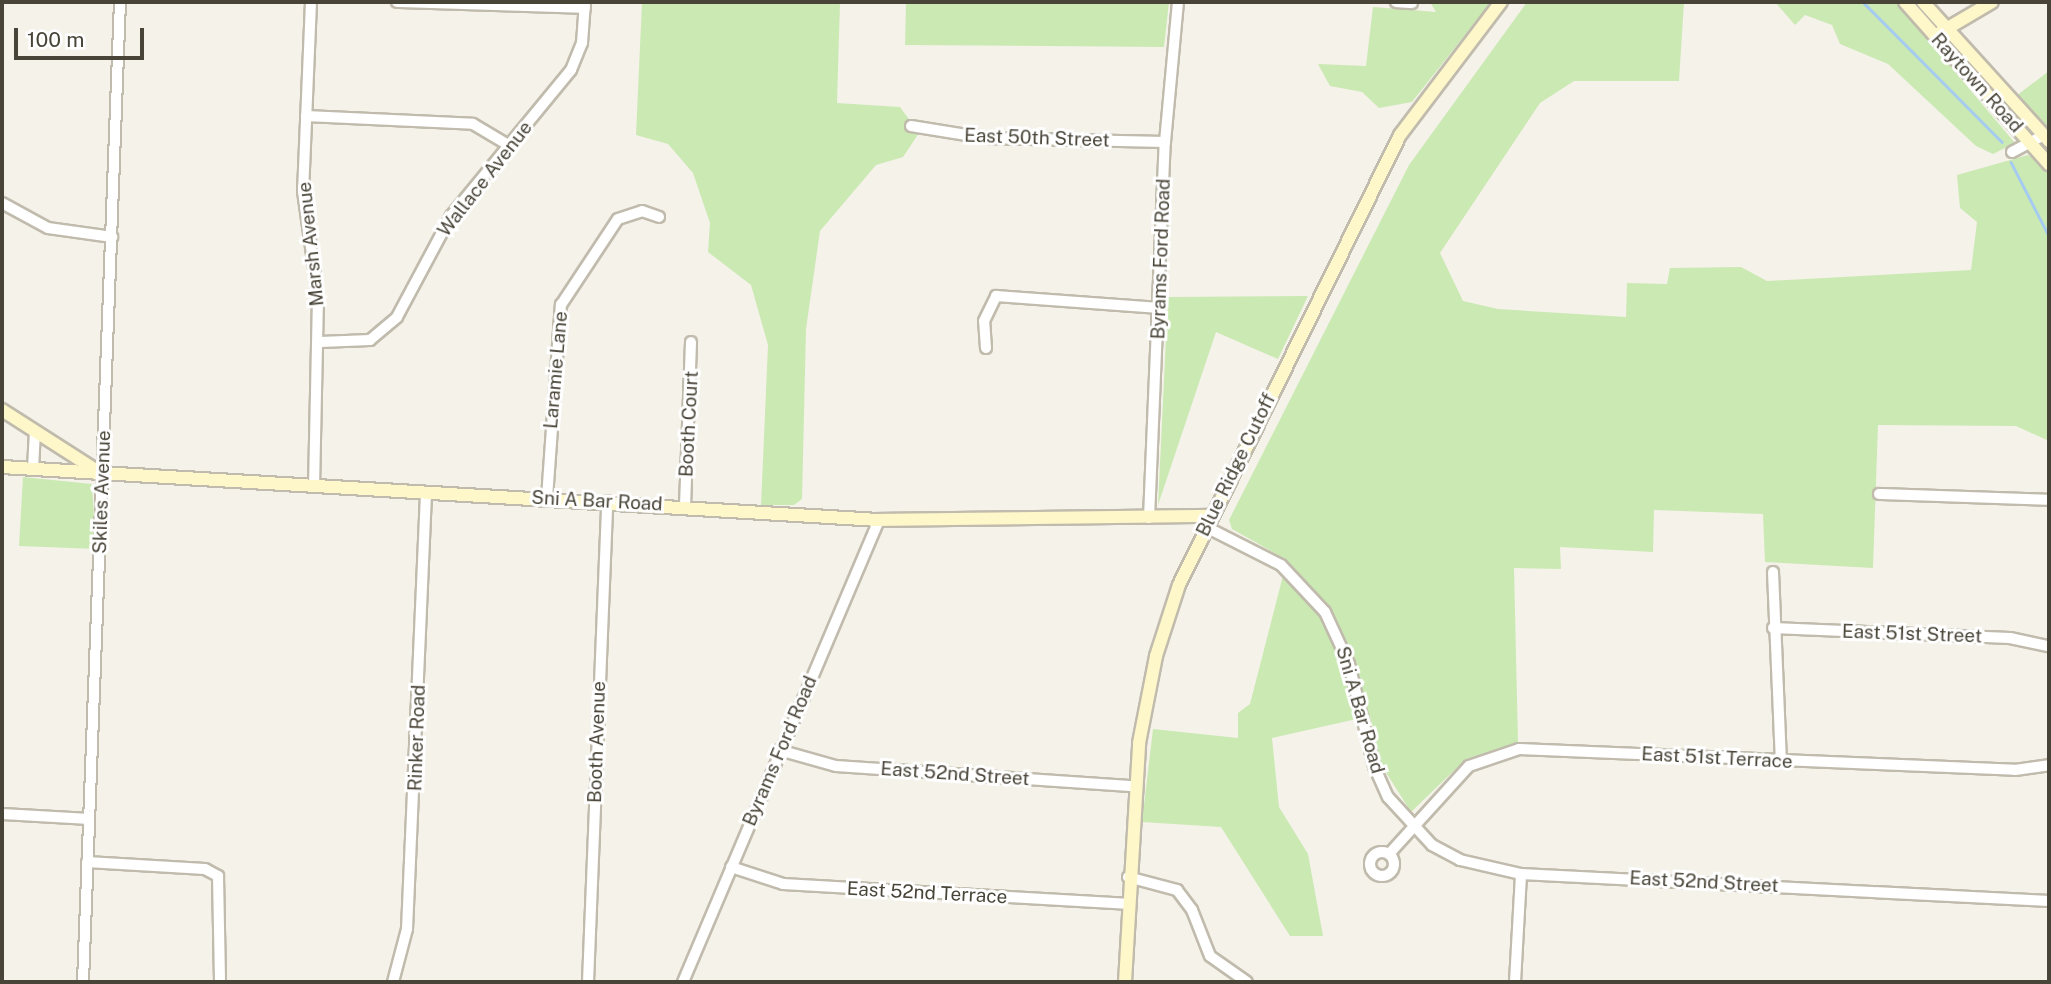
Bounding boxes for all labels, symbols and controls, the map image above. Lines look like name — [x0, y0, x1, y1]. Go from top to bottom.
scale bar — [18, 14, 147, 58]
text: 100 m — [27, 27, 84, 52]
street label: Raytown Road — [1926, 28, 2028, 138]
street label: Wallace Avenue — [433, 117, 537, 241]
street label: East 50th Street — [964, 124, 1110, 152]
street label: Byrams Ford Road — [1147, 178, 1175, 340]
street label: Marsh Avenue — [293, 181, 329, 307]
street label: Laramie Lane — [539, 310, 573, 430]
street label: Booth Court — [675, 370, 703, 478]
street label: Blue Ridge Cutoff — [1191, 390, 1281, 540]
street label: Skiles Avenue — [88, 430, 116, 554]
street label: Sni A Bar Road — [531, 486, 663, 516]
street label: East 51st Street — [1842, 620, 1982, 648]
street label: Sni A Bar Road — [1331, 644, 1389, 776]
street label: Byrams Ford Road — [738, 672, 822, 830]
street label: Booth Avenue — [583, 681, 611, 803]
street label: Rinker Road — [404, 684, 430, 792]
street label: East 51st Terrace — [1641, 743, 1793, 773]
street label: East 52nd Street — [880, 757, 1030, 791]
street label: East 52nd Street — [1629, 867, 1779, 897]
street label: East 52nd Terrace — [846, 877, 1008, 909]

